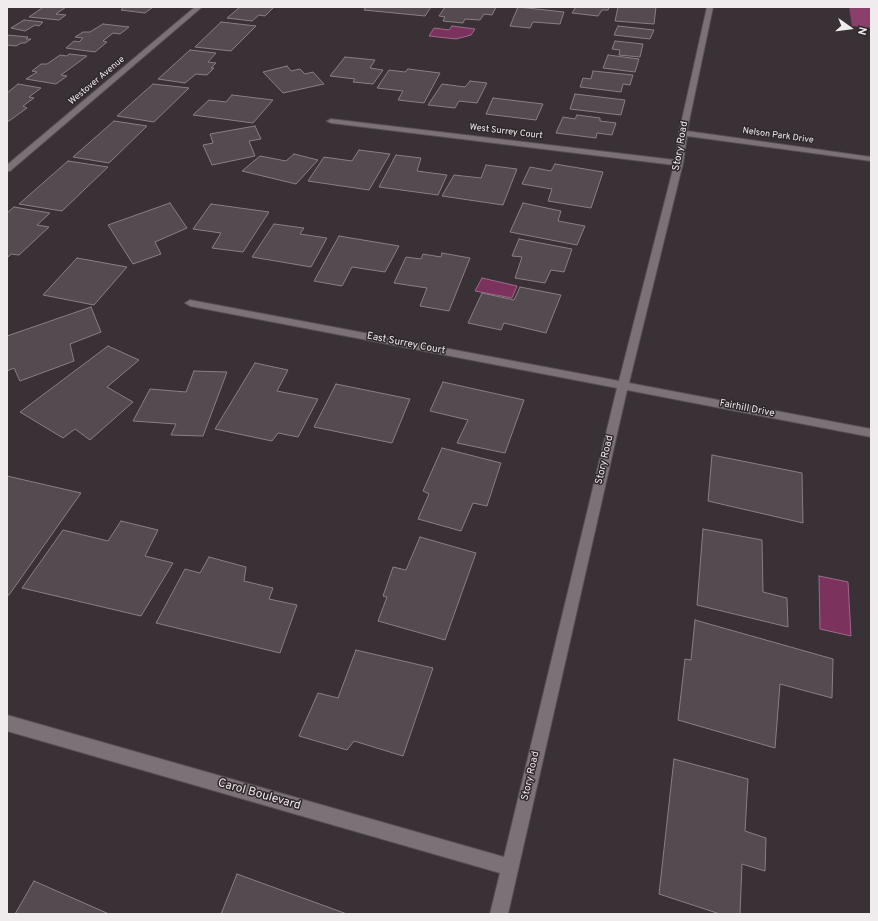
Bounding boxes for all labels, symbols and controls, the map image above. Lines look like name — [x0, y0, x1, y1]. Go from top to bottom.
north arrow — [830, 8, 870, 48]
text: N — [854, 25, 869, 36]
street label: Westover Avenue — [67, 54, 127, 108]
street label: Story Road — [671, 120, 691, 172]
street label: West Surrey Court — [469, 122, 543, 142]
street label: Nelson Park Drive — [742, 126, 814, 146]
street label: East Surrey Court — [366, 331, 446, 357]
street label: Fairhill Drive — [718, 398, 776, 420]
street label: Story Road — [594, 434, 616, 486]
street label: Story Road — [520, 750, 542, 802]
street label: Carol Boulevard — [216, 776, 302, 814]

